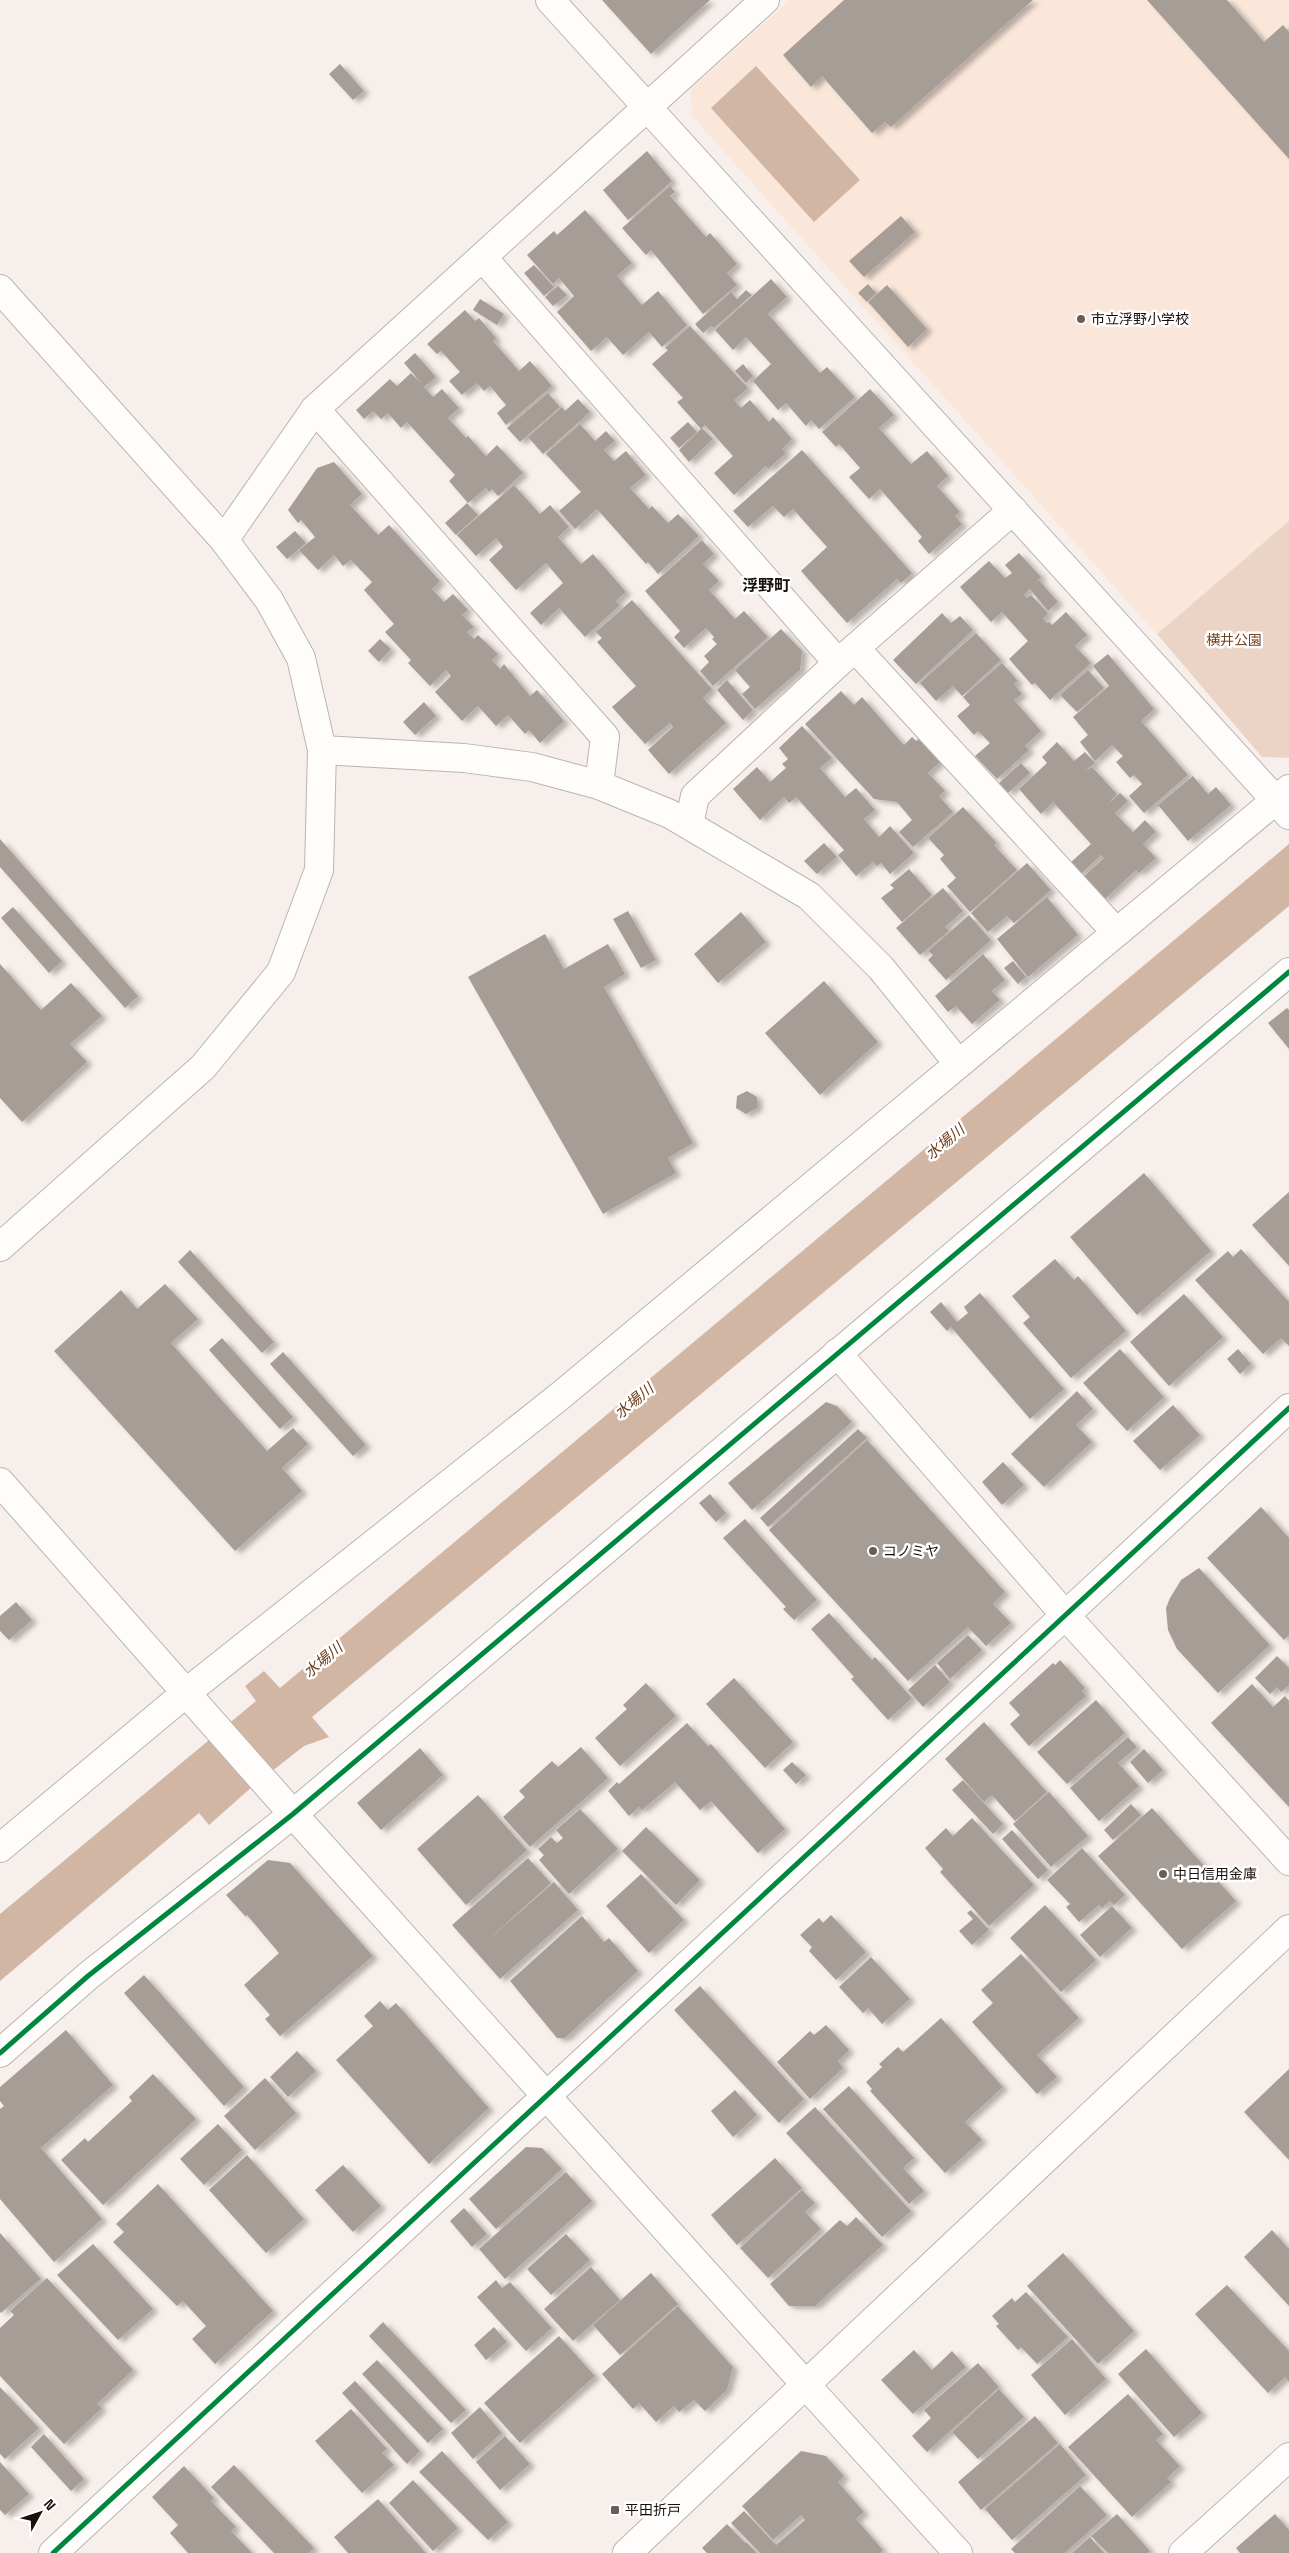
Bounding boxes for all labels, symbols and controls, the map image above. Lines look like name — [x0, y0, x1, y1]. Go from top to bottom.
place label: 市立浮野小学校 — [1091, 310, 1189, 328]
marker: 市立浮野小学校 — [1075, 313, 1087, 325]
district label: 浮野町 — [742, 575, 790, 596]
park label: 横井公園 — [1206, 631, 1262, 649]
water label: 水場川 — [921, 1119, 970, 1163]
water label: 水場川 — [610, 1378, 659, 1422]
place label: コノミヤ — [883, 1542, 939, 1560]
marker: コノミヤ — [867, 1545, 879, 1557]
water label: 水場川 — [299, 1637, 348, 1681]
place label: 中日信用金庫 — [1173, 1865, 1257, 1883]
marker: 中日信用金庫 — [1157, 1868, 1169, 1880]
north arrow — [15, 2488, 65, 2538]
text: N — [40, 2495, 60, 2514]
place label: 平田折戸 — [625, 2501, 681, 2519]
marker: 平田折戸 — [609, 2504, 621, 2516]

